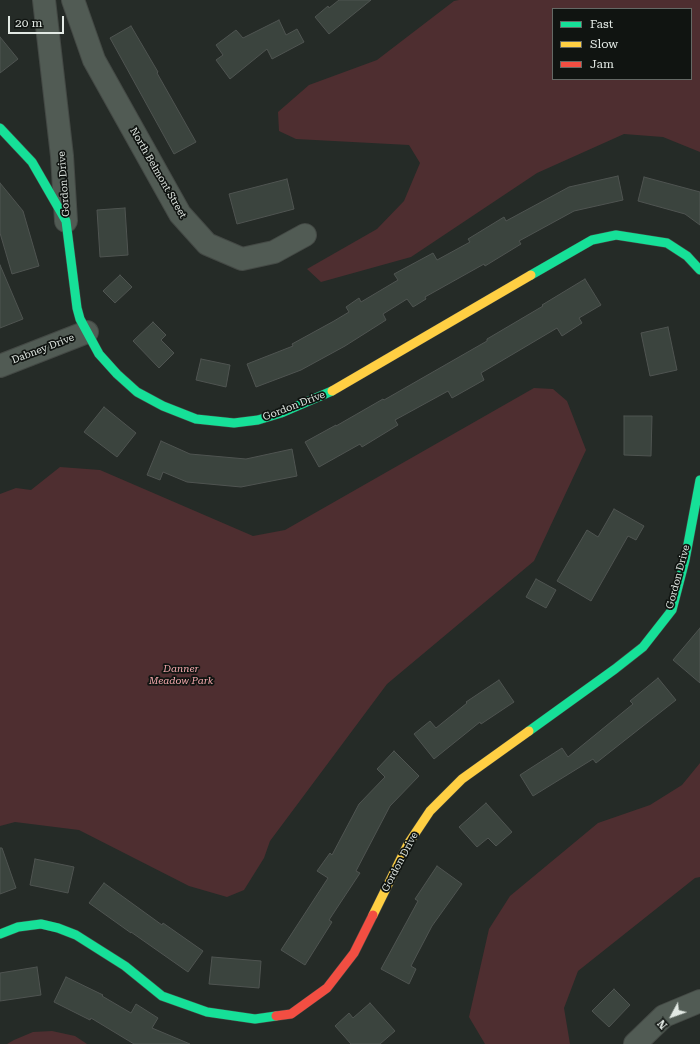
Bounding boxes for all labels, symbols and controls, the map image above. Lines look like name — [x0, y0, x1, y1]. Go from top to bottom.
scale bar — [10, 8, 66, 34]
legend — [552, 8, 692, 80]
text: 20 m — [15, 16, 42, 30]
text: Fast — [590, 17, 613, 31]
text: Slow — [590, 37, 618, 51]
text: Jam — [590, 57, 614, 71]
street label: North Belmont Street — [127, 125, 189, 221]
street label: Gordon Drive — [56, 151, 72, 217]
street label: Dabney Drive — [10, 332, 76, 366]
street label: Gordon Drive — [261, 389, 327, 423]
street label: Gordon Drive — [664, 544, 692, 610]
park label: Danner Meadow Park — [149, 663, 213, 686]
street label: Gordon Drive — [379, 830, 421, 894]
north arrow — [652, 996, 692, 1036]
text: N — [655, 1017, 670, 1032]

